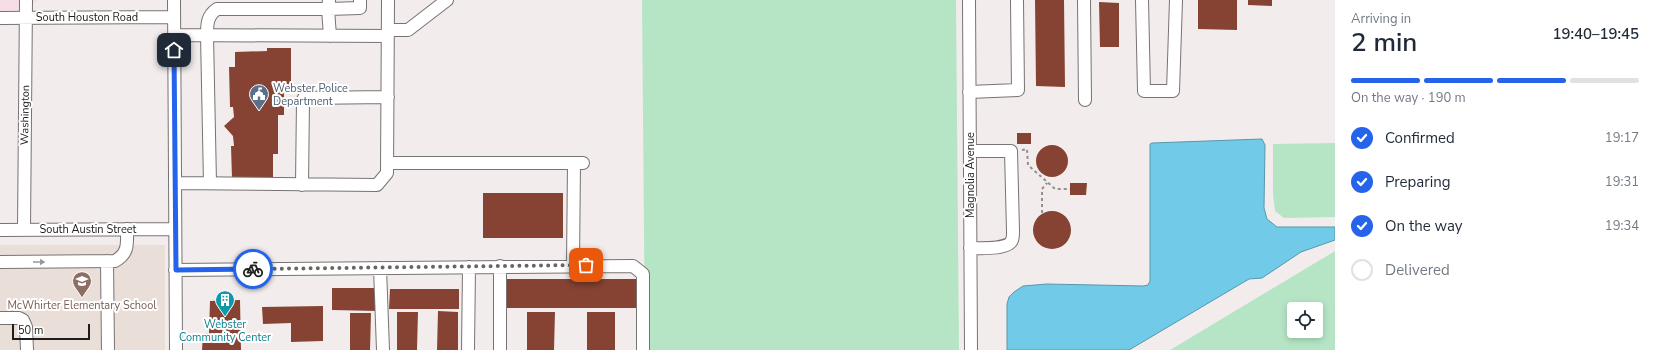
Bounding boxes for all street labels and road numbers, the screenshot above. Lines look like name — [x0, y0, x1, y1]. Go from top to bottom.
street label: South Houston Road — [36, 10, 138, 25]
street label: Washington — [17, 85, 33, 145]
street label: Magnolia Avenue — [963, 132, 978, 218]
street label: South Austin Street — [40, 222, 137, 237]

